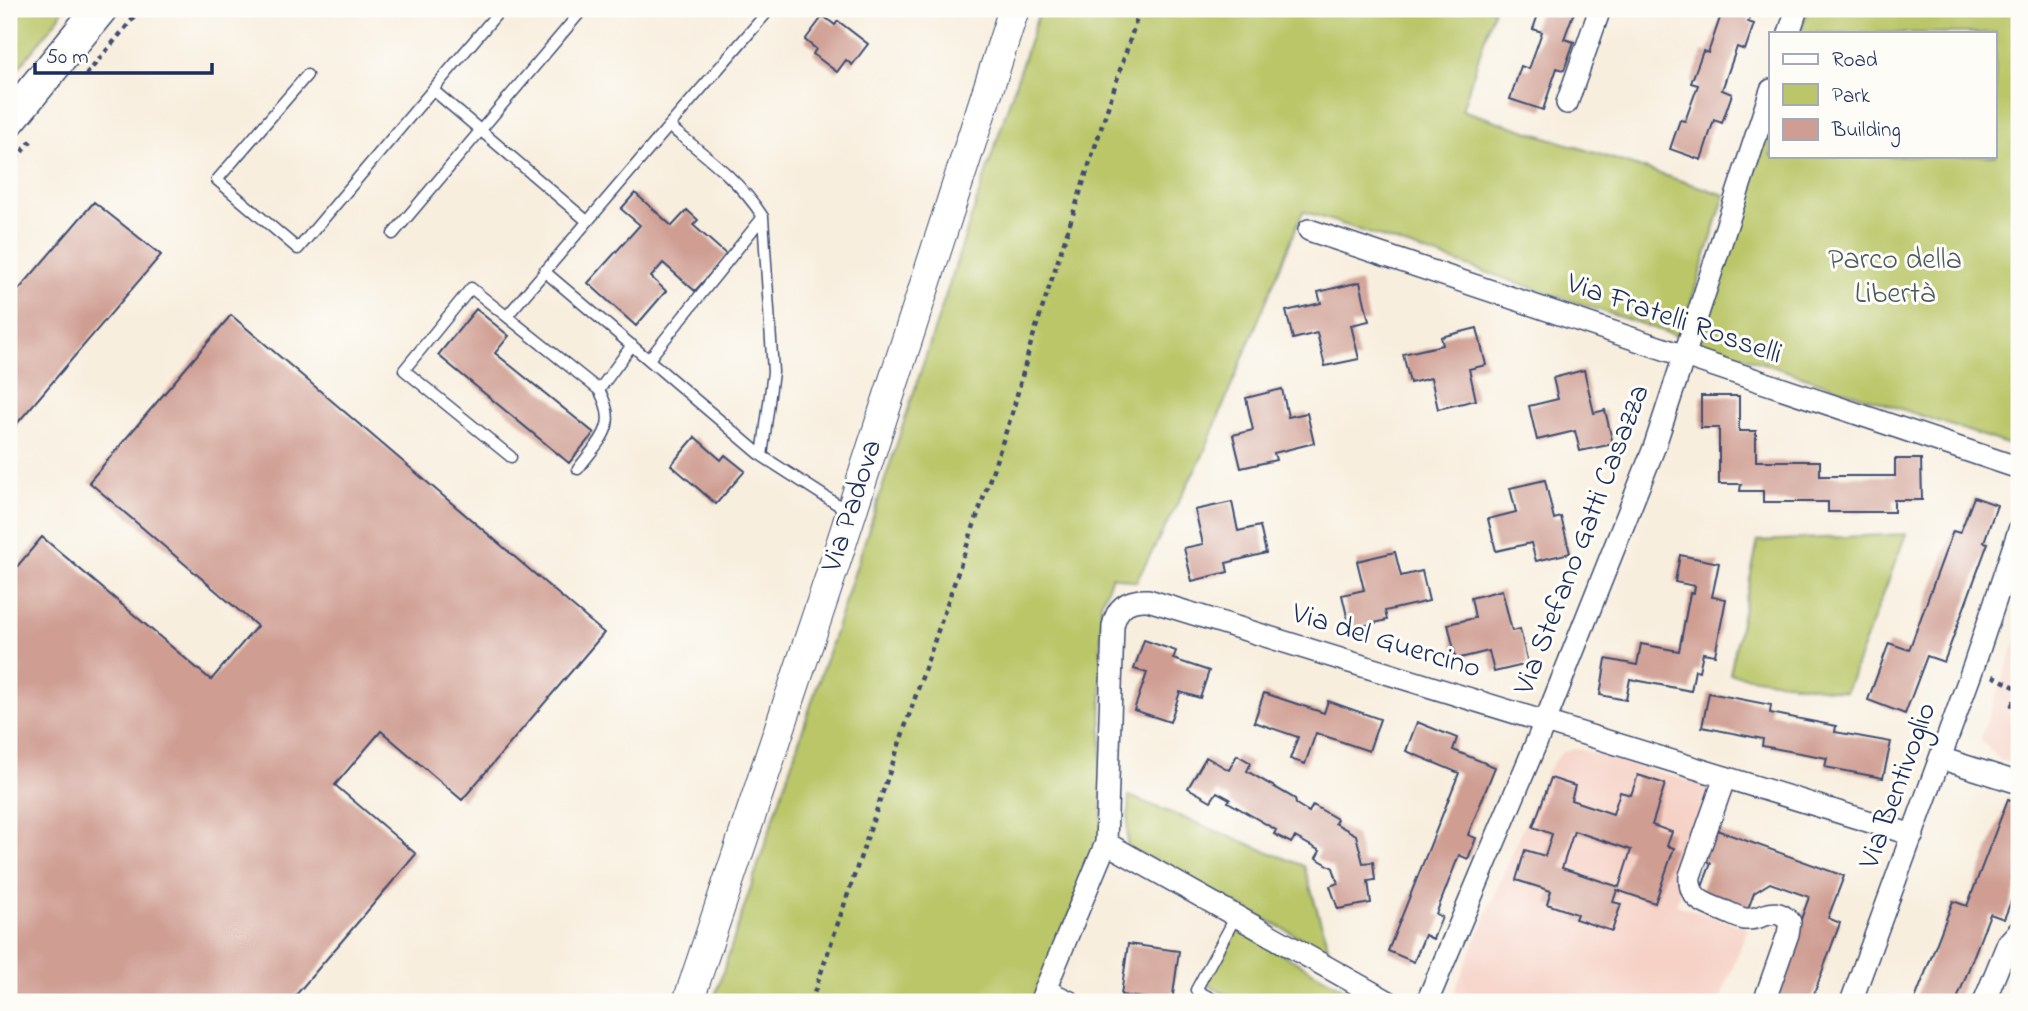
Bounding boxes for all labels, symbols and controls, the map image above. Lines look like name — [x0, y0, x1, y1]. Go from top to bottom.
scale bar — [35, 32, 212, 76]
legend — [1769, 32, 1996, 158]
text: 50 m — [46, 43, 89, 73]
text: Road — [1832, 46, 1878, 76]
text: Park — [1832, 82, 1871, 112]
text: Building — [1831, 116, 1901, 148]
park label: Parco della Libertà — [1828, 239, 1962, 317]
street label: Via Fratelli Rosselli — [1559, 262, 1788, 377]
street label: Via Stefano Gatti Casazza — [1503, 379, 1662, 702]
street label: Via Padova — [811, 434, 895, 579]
street label: Via del Guercino — [1285, 592, 1486, 692]
street label: Via Bentivoglio — [1848, 697, 1949, 876]

